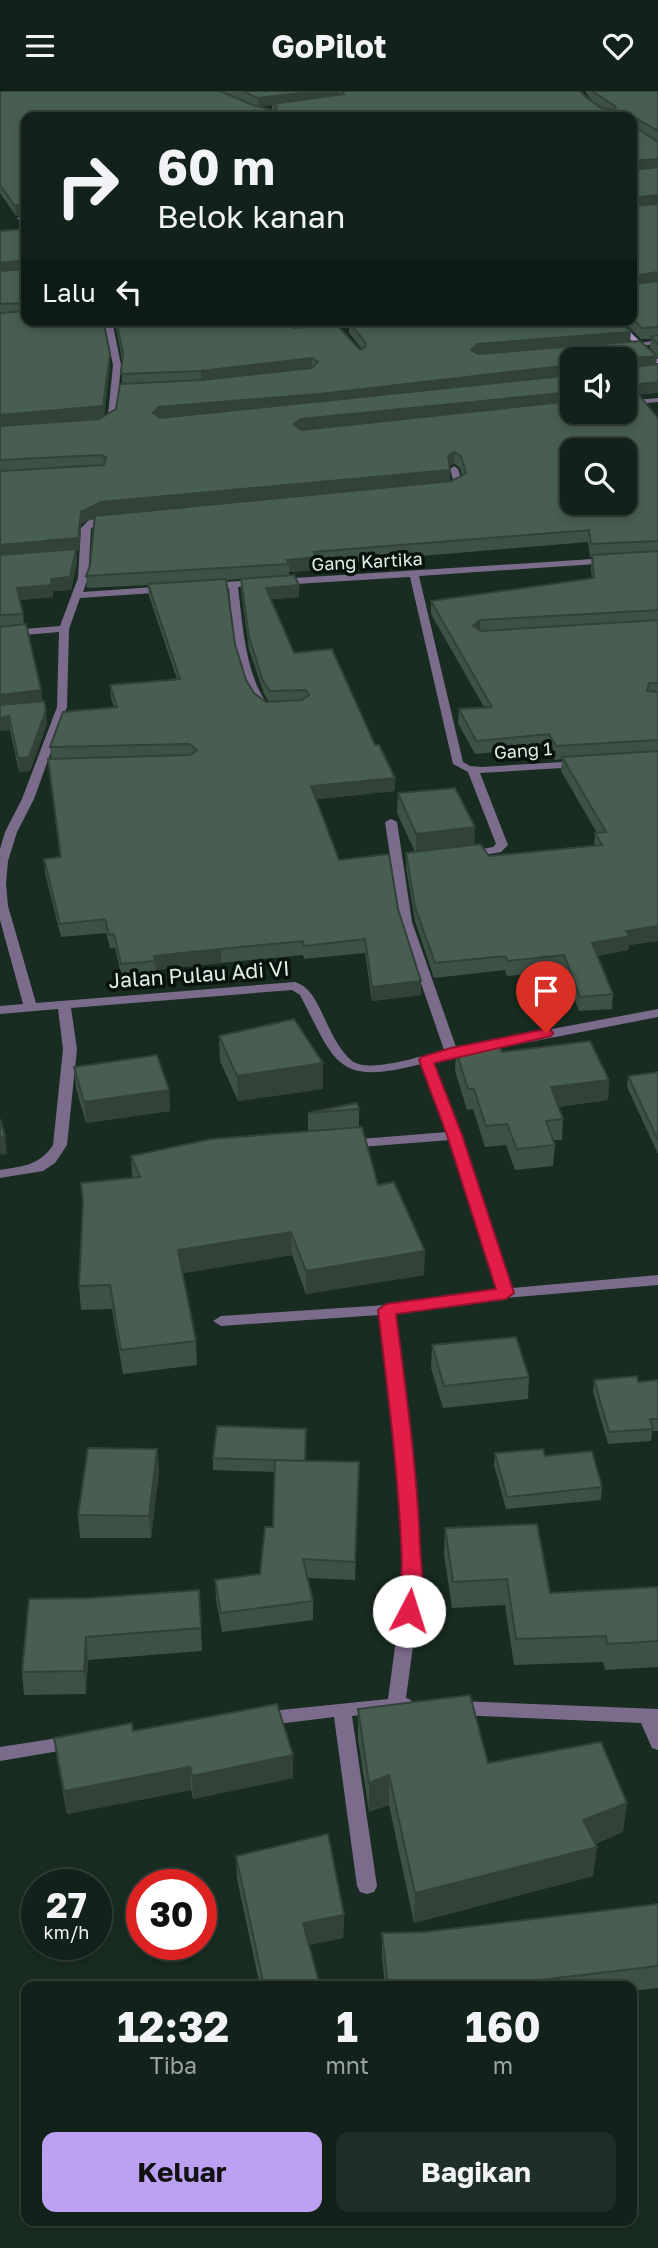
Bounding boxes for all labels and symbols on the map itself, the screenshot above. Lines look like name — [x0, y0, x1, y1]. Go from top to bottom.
street label: Gang Kartika — [311, 547, 423, 575]
street label: Gang 1 — [493, 737, 553, 763]
street label: Jalan Pulau Adi VI — [108, 955, 290, 993]
pin — [516, 961, 576, 1033]
position arrow — [372, 1574, 446, 1648]
speed limit sign: 30 — [126, 1869, 217, 1960]

